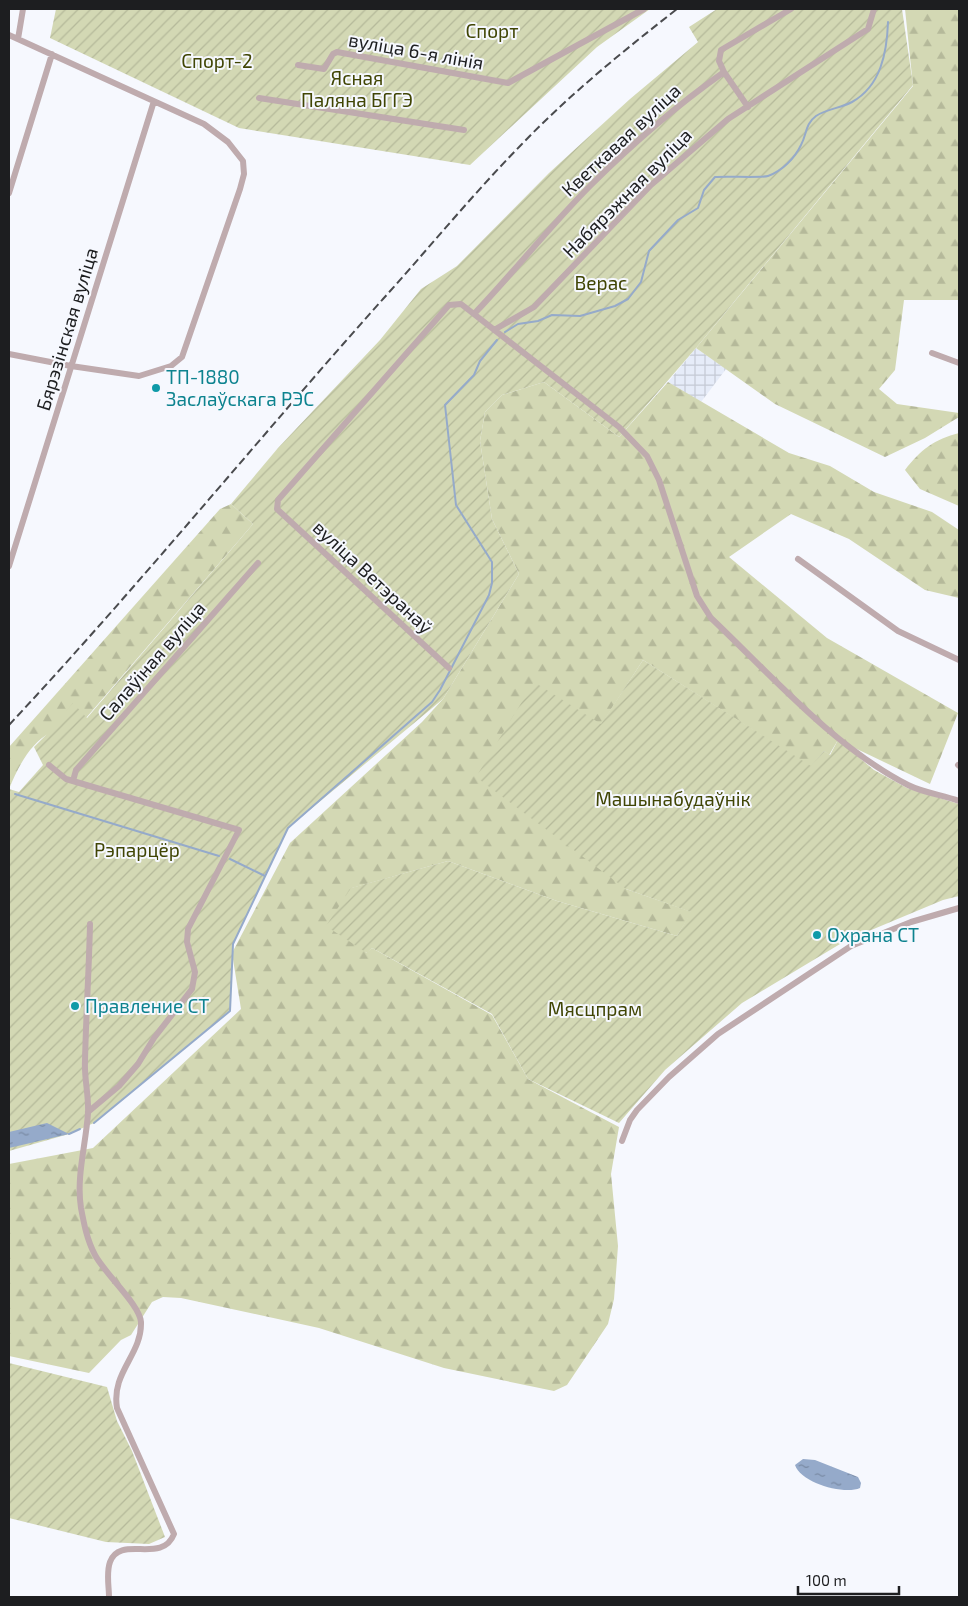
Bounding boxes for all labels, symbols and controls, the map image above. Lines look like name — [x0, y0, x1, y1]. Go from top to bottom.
park label: Спорт — [466, 19, 519, 42]
street label: вуліца 6-я лінія — [347, 27, 485, 75]
park label: Спорт-2 — [181, 49, 253, 72]
park label: Ясная Паляна БГГЭ — [301, 66, 413, 111]
street label: Кветкавая вуліца — [556, 79, 686, 201]
street label: Набярэжная вуліца — [557, 123, 697, 263]
street label: Бярэзінская вуліца — [31, 245, 103, 413]
park label: Верас — [575, 271, 627, 294]
place label: ТП-1880 Заслаўскага РЭС — [166, 365, 314, 411]
marker: ТП-1880 Заслаўскага РЭС — [150, 382, 162, 394]
street label: вуліца Ветэранаў — [308, 515, 438, 639]
street label: Салаўіная вуліца — [94, 596, 210, 726]
park label: Машынабудаўнік — [595, 787, 751, 811]
park label: Рэпарцёр — [94, 838, 180, 861]
place label: Охрана СТ — [827, 923, 919, 946]
marker: Охрана СТ — [811, 929, 823, 941]
place label: Правление СТ — [85, 994, 209, 1017]
park label: Мясцпрам — [548, 997, 642, 1020]
marker: Правление СТ — [69, 1000, 81, 1012]
scale bar — [798, 1564, 899, 1596]
text: 100 m — [806, 1571, 847, 1589]

